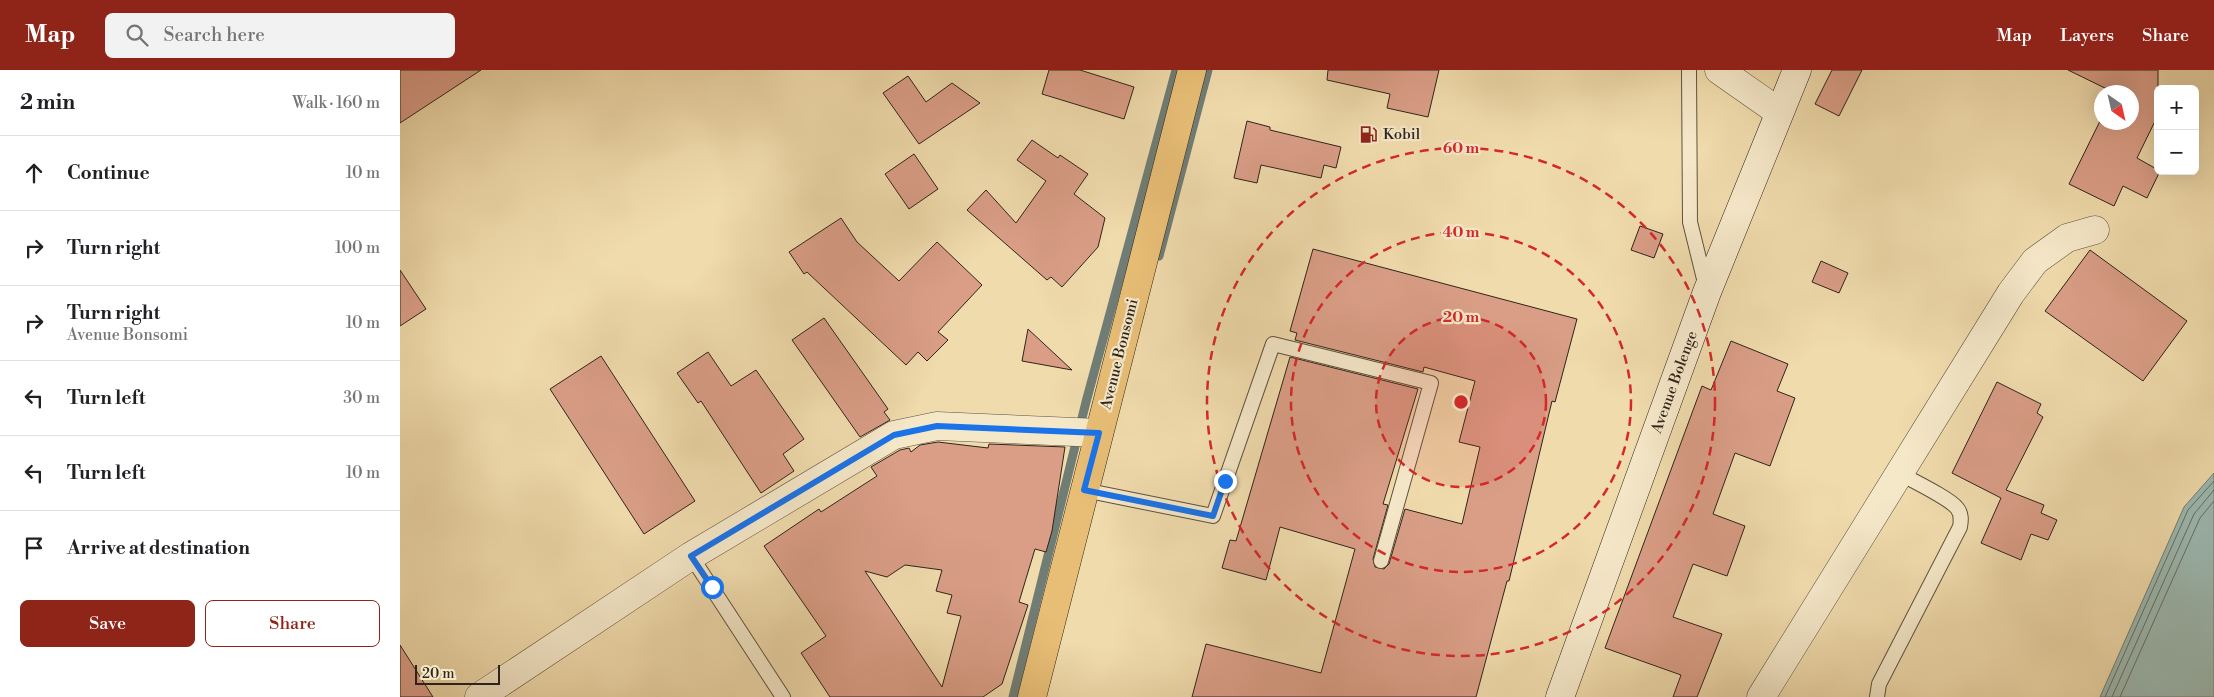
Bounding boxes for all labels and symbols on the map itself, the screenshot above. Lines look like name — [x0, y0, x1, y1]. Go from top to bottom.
north arrow — [2094, 85, 2139, 130]
fuel station icon: Kobil — [1359, 124, 1379, 144]
place label: Kobil — [1383, 125, 1421, 144]
text: 60 m — [1443, 139, 1480, 158]
text: 40 m — [1442, 223, 1480, 242]
street label: Avenue Bonsomi — [1096, 297, 1142, 412]
text: 20 m — [1443, 308, 1480, 327]
street label: Avenue Bolenge — [1647, 328, 1702, 437]
centre of rings — [1452, 393, 1470, 411]
route end — [1214, 470, 1237, 493]
route start — [701, 576, 724, 599]
scale bar — [415, 662, 500, 685]

